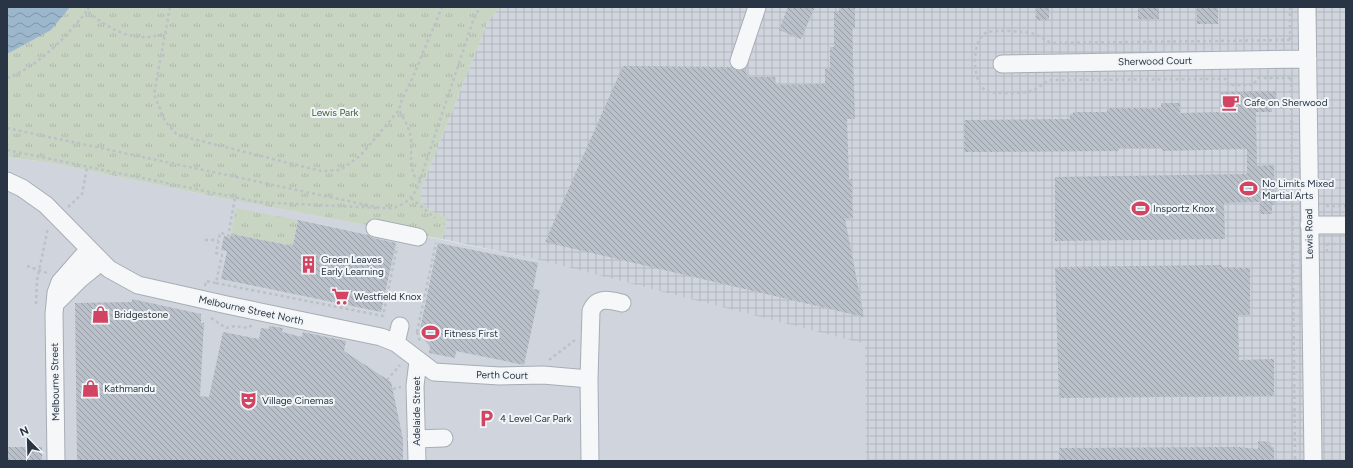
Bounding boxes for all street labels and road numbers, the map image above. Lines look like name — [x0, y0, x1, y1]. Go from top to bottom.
street label: Sherwood Court — [1118, 54, 1192, 68]
street label: Lewis Road — [1302, 208, 1316, 260]
street label: Melbourne Street North — [197, 293, 305, 328]
street label: Melbourne Street — [48, 343, 62, 421]
street label: Perth Court — [476, 368, 528, 382]
street label: Adelaide Street — [410, 376, 423, 446]

